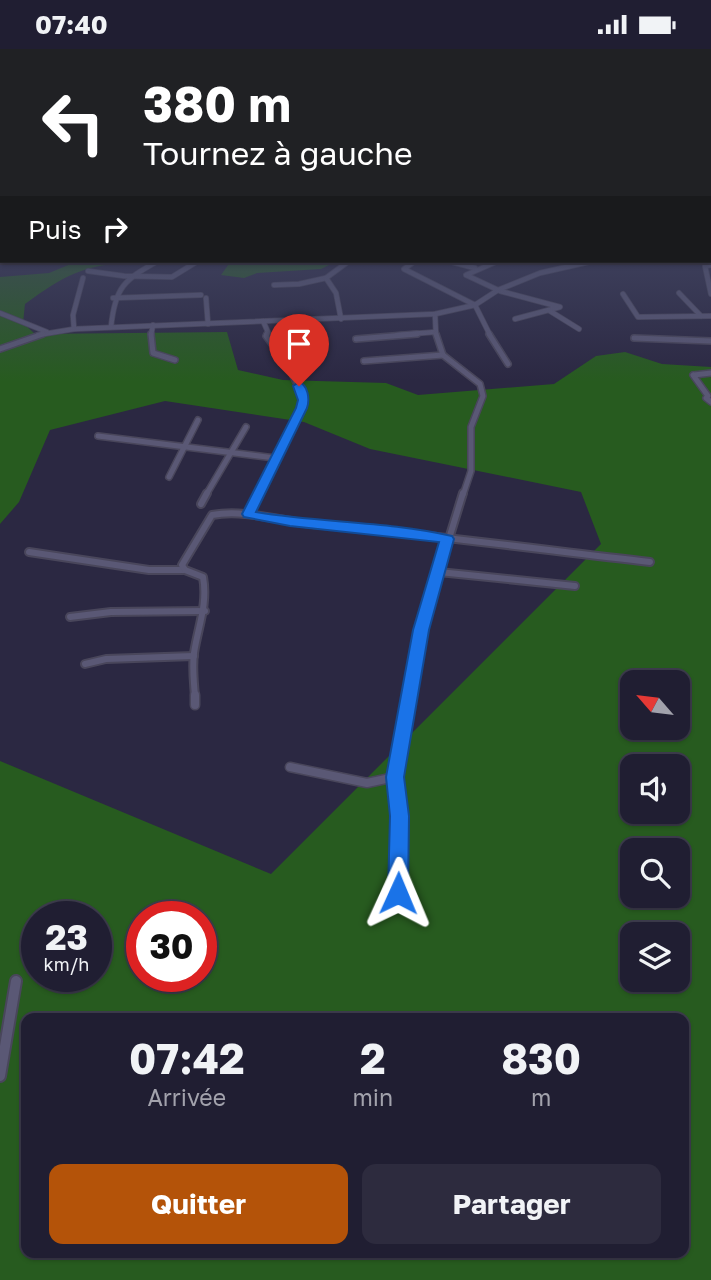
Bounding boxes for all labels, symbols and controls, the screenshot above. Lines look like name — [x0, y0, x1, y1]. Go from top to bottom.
text: 07:40 — [35, 9, 108, 40]
text: 380 m — [143, 74, 291, 133]
icon: left — [28, 77, 119, 168]
text: Tournez à gauche — [143, 134, 412, 172]
icon: right — [96, 210, 134, 248]
text: Puis — [28, 214, 82, 245]
pin — [269, 314, 329, 386]
icon: arrive — [280, 325, 318, 363]
north arrow — [620, 670, 690, 740]
map controls — [620, 670, 690, 992]
button: sound — [620, 754, 690, 824]
button: search — [620, 838, 690, 908]
position arrow — [361, 856, 435, 930]
speed limit sign: 30 — [126, 901, 217, 992]
text: 23 — [45, 916, 88, 958]
button: layers — [620, 922, 690, 992]
text: km/h — [44, 953, 89, 975]
text: 07:42 — [129, 1033, 245, 1083]
text: 2 — [360, 1033, 386, 1083]
text: 830 — [501, 1033, 581, 1083]
text: Arrivée — [147, 1083, 226, 1111]
text: min — [353, 1083, 393, 1111]
text: m — [531, 1083, 551, 1111]
button: Quitter — [49, 1164, 348, 1244]
button: Partager — [362, 1164, 661, 1244]

